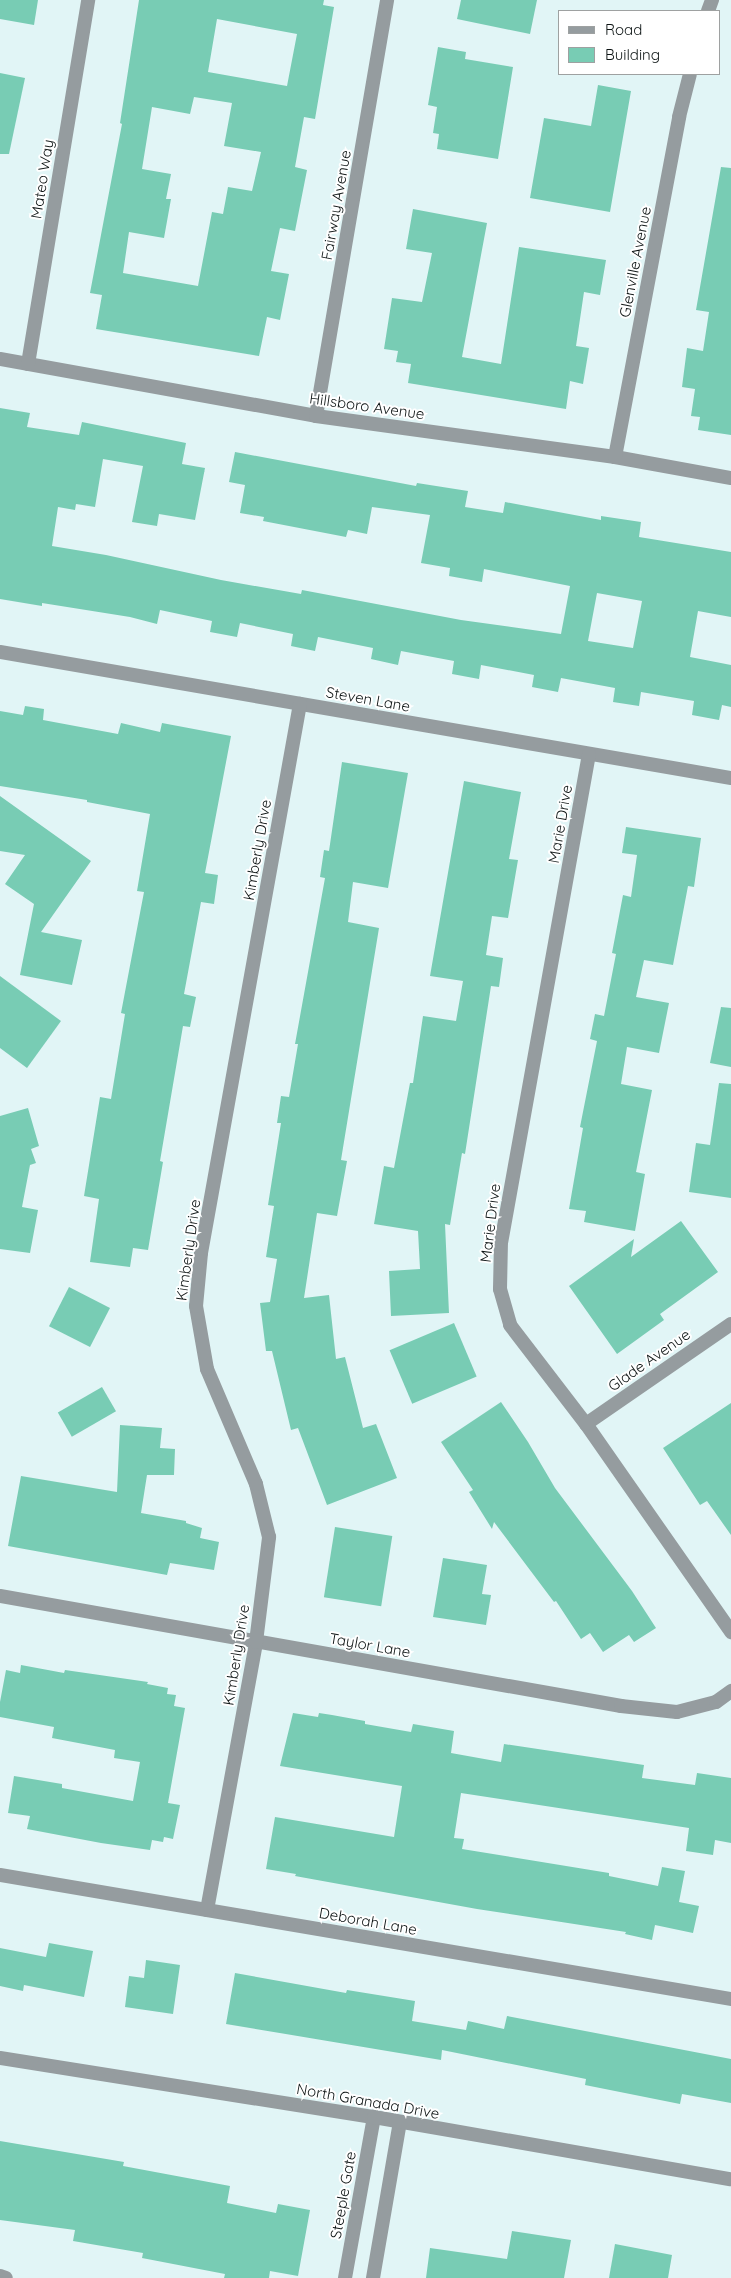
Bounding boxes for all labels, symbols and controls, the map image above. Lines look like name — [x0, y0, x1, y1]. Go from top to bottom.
legend — [558, 10, 721, 75]
text: Road — [605, 20, 642, 39]
text: Building — [605, 45, 660, 64]
street label: Mateo Way — [27, 138, 57, 220]
street label: Fairway Avenue — [317, 149, 355, 261]
street label: Glenville Avenue — [615, 205, 655, 319]
street label: Hillsboro Avenue — [308, 389, 426, 423]
street label: Steven Lane — [325, 683, 411, 715]
street label: Marie Drive — [544, 783, 576, 865]
street label: Kimberly Drive — [239, 798, 275, 902]
street label: Marie Drive — [476, 1183, 504, 1263]
street label: Kimberly Drive — [172, 1198, 204, 1302]
street label: Glade Avenue — [605, 1325, 693, 1395]
street label: Kimberly Drive — [219, 1603, 253, 1707]
street label: Taylor Lane — [328, 1629, 412, 1661]
street label: Deborah Lane — [318, 1904, 418, 1938]
street label: North Granada Drive — [295, 2080, 441, 2122]
street label: Steeple Gate — [326, 2150, 360, 2240]

